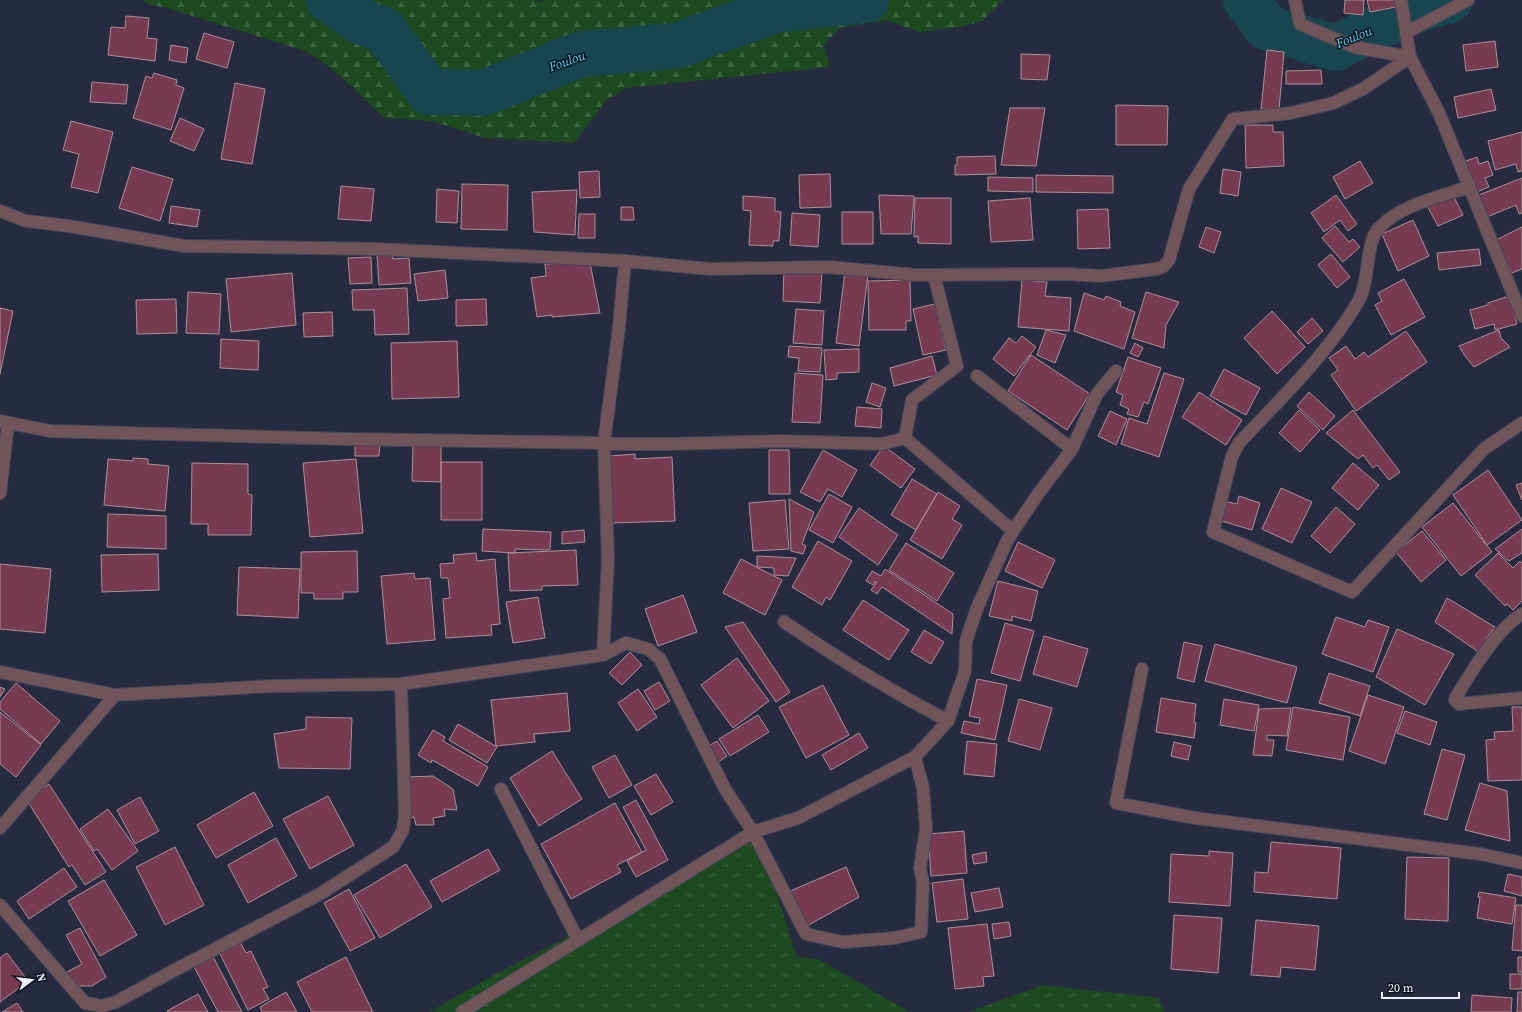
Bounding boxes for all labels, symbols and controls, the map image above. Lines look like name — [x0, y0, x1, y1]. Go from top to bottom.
water label: Foulou — [1332, 22, 1375, 52]
water label: Foulou — [545, 47, 588, 75]
north arrow — [12, 960, 52, 1000]
text: N — [33, 972, 49, 983]
scale bar — [1382, 974, 1459, 1000]
text: 20 m — [1388, 980, 1414, 996]

